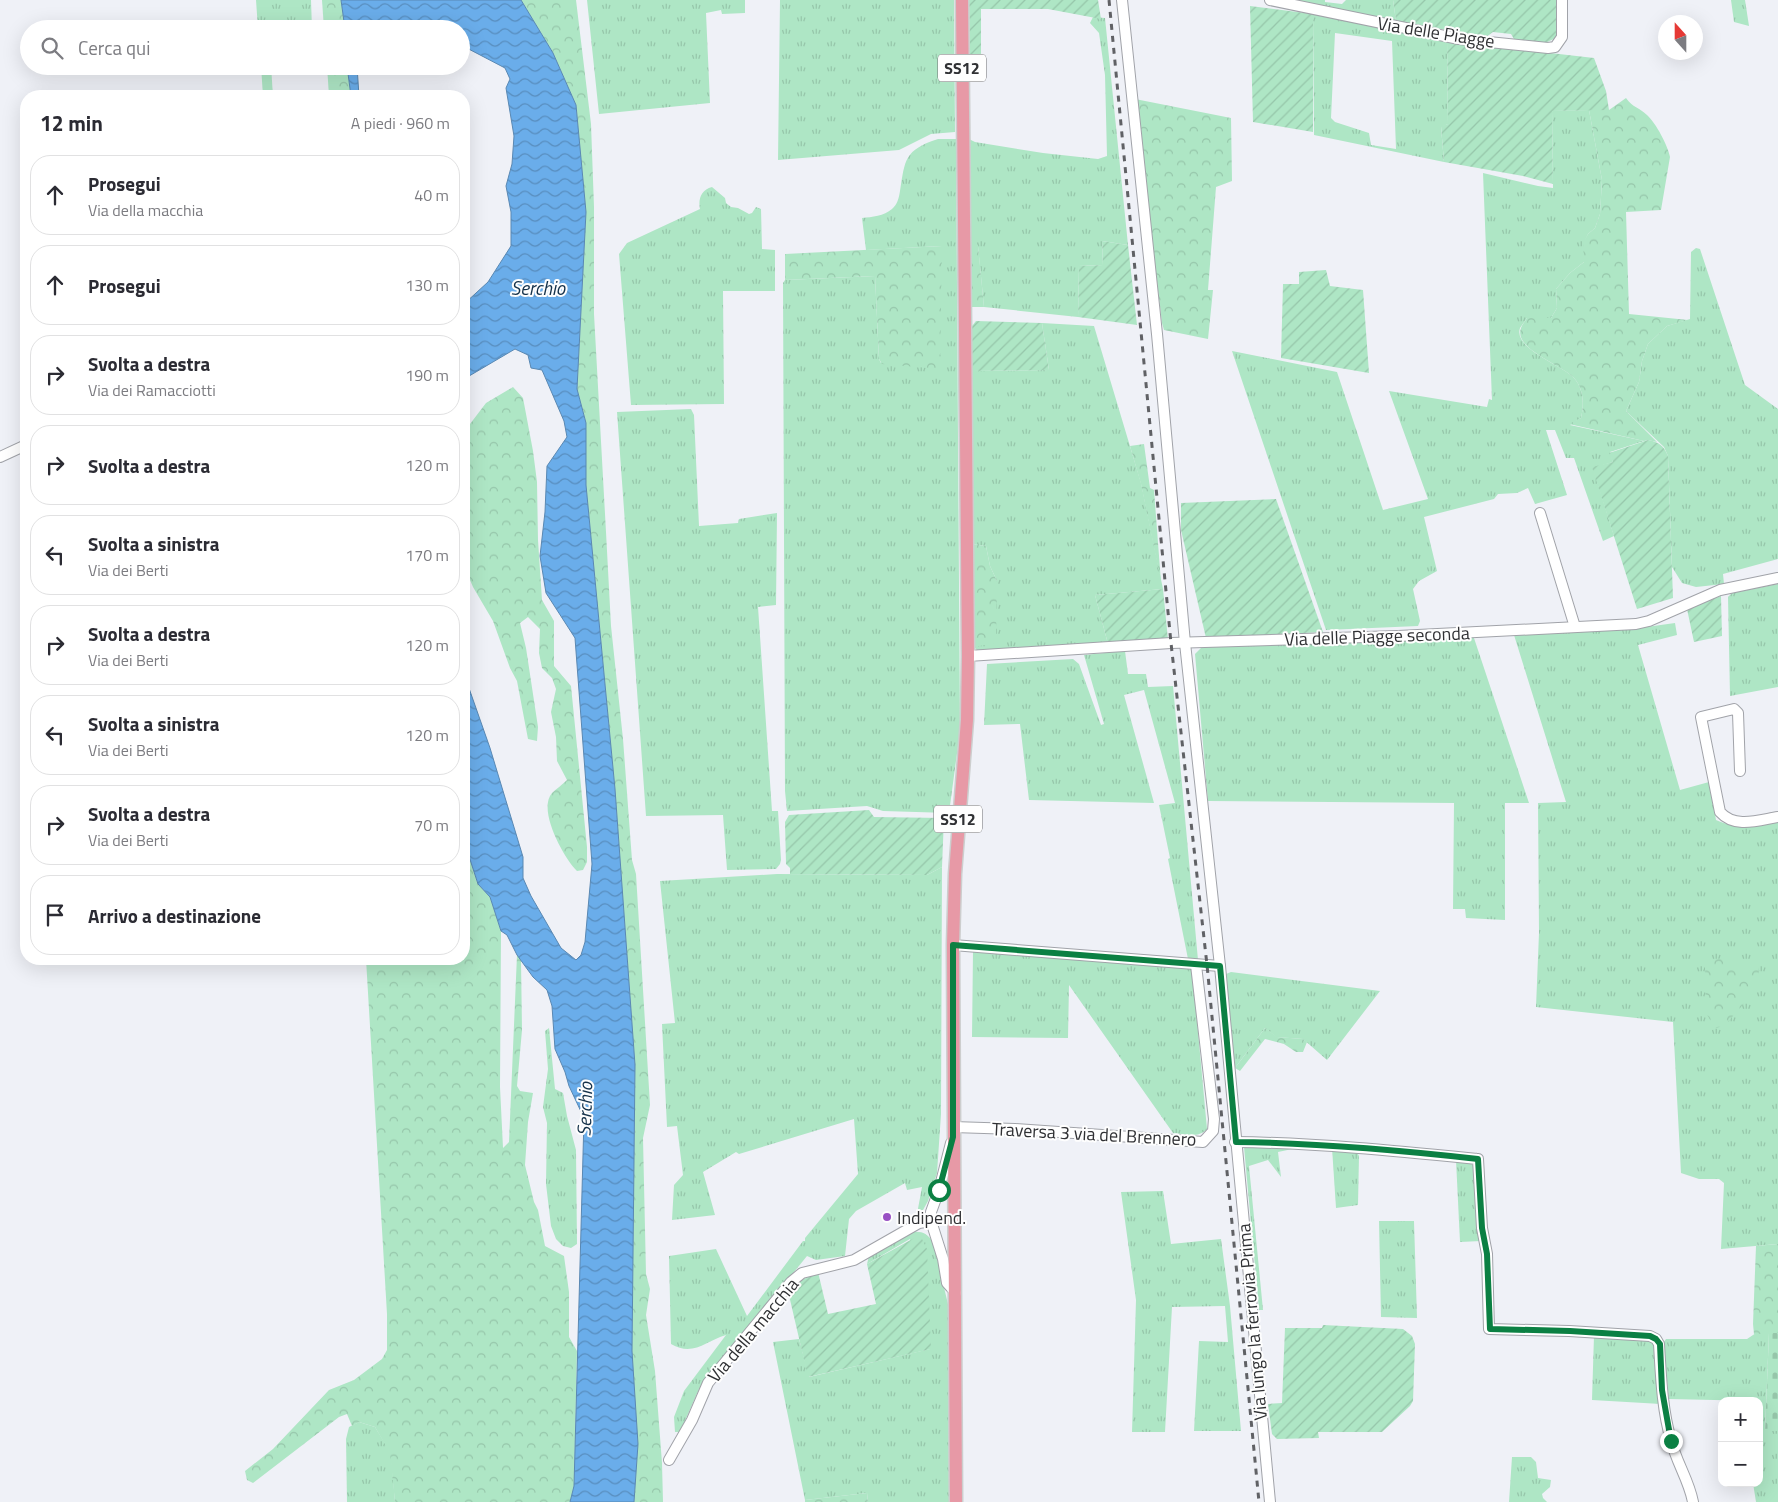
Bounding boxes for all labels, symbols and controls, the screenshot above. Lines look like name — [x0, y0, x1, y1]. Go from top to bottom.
street label: Via delle Piagge — [1375, 9, 1497, 55]
north arrow — [1658, 15, 1703, 60]
search box — [20, 20, 470, 75]
text: Cerca qui — [78, 33, 150, 62]
icon: search — [38, 34, 66, 62]
road number: SS12 — [938, 54, 986, 82]
text: 12 min — [40, 107, 103, 139]
text: A piedi · 960 m — [351, 111, 450, 135]
text: Prosegui — [88, 169, 161, 198]
icon: ahead — [41, 181, 69, 209]
text: 40 m — [414, 183, 449, 207]
text: Via della macchia — [88, 198, 203, 222]
icon: ahead — [41, 271, 69, 299]
text: Prosegui — [88, 271, 161, 300]
text: 130 m — [405, 273, 449, 297]
water label: Serchio — [511, 273, 566, 302]
text: Svolta a destra — [88, 349, 210, 378]
icon: right — [41, 361, 69, 389]
text: 190 m — [405, 363, 449, 387]
text: Via dei Ramacciotti — [88, 378, 216, 402]
icon: right — [41, 451, 69, 479]
text: Svolta a destra — [88, 451, 210, 480]
text: 120 m — [405, 453, 449, 477]
text: Svolta a sinistra — [88, 529, 219, 558]
icon: left — [41, 541, 69, 569]
text: 170 m — [405, 543, 449, 567]
text: Via dei Berti — [88, 558, 169, 582]
text: Svolta a destra — [88, 619, 210, 648]
street label: Via delle Piagge seconda — [1284, 619, 1470, 653]
icon: right — [41, 631, 69, 659]
text: 120 m — [405, 633, 449, 657]
text: Via dei Berti — [88, 648, 169, 672]
text: Svolta a sinistra — [88, 709, 219, 738]
icon: left — [41, 721, 69, 749]
text: 120 m — [405, 723, 449, 747]
text: Via dei Berti — [88, 738, 169, 762]
text: Svolta a destra — [88, 799, 210, 828]
road number: SS12 — [934, 806, 982, 832]
icon: right — [41, 811, 69, 839]
text: 70 m — [414, 813, 449, 837]
text: Via dei Berti — [88, 828, 169, 852]
icon: arrive — [41, 901, 69, 929]
text: Arrivo a destinazione — [88, 901, 261, 930]
water label: Serchio — [569, 1081, 599, 1137]
street label: Traversa 3 via del Brennero — [991, 1115, 1197, 1153]
route start — [928, 1179, 951, 1202]
place label: Indipend. — [897, 1204, 966, 1231]
marker: Indipend. — [881, 1211, 893, 1223]
street label: Via lungo la ferrovia Prima — [1230, 1222, 1274, 1422]
street label: Via della macchia — [701, 1272, 805, 1388]
map controls — [1718, 1397, 1763, 1487]
button: + — [1718, 1397, 1763, 1442]
route end — [1660, 1430, 1683, 1453]
button: − — [1718, 1442, 1763, 1487]

